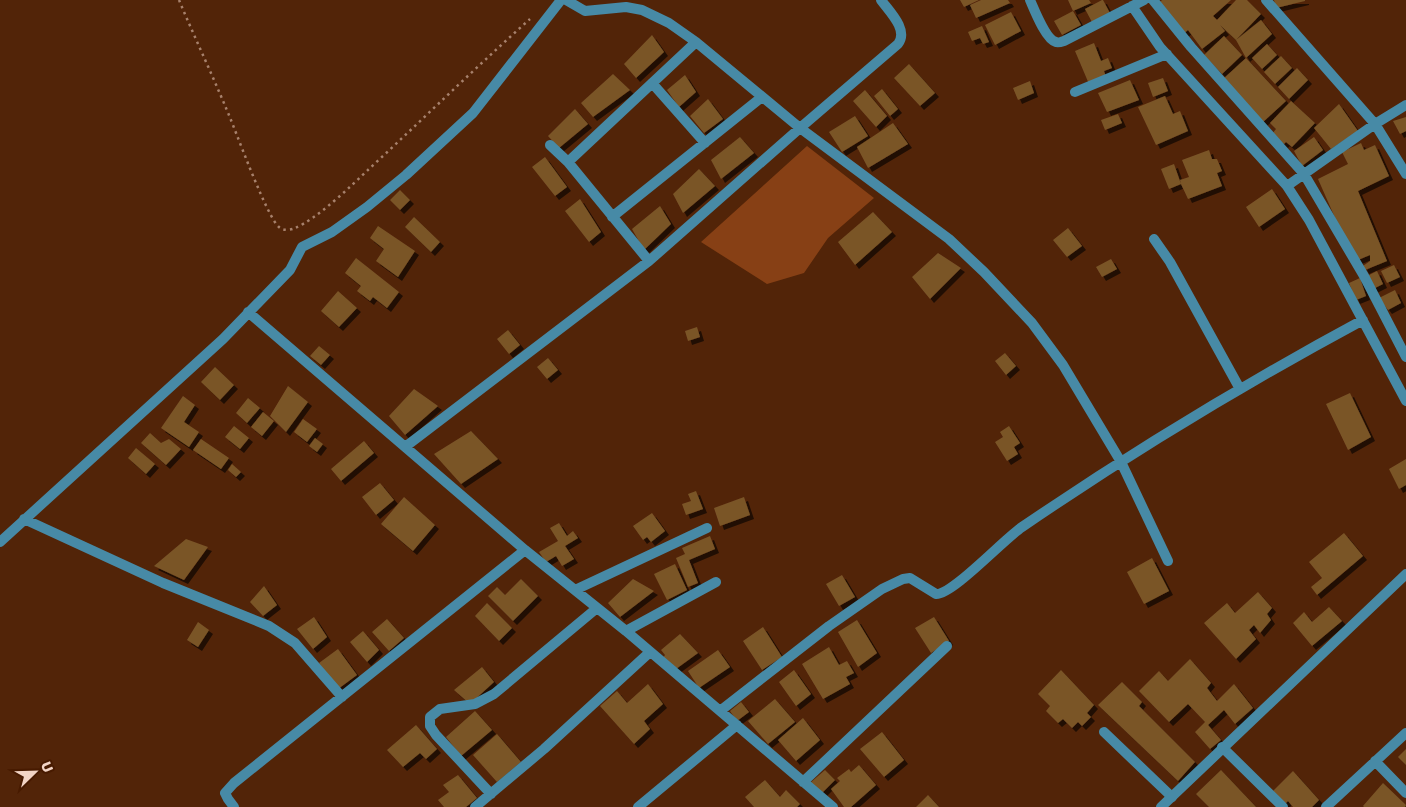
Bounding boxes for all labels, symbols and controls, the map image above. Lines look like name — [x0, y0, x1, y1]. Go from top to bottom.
north arrow — [10, 747, 60, 797]
text: U — [37, 759, 56, 775]

